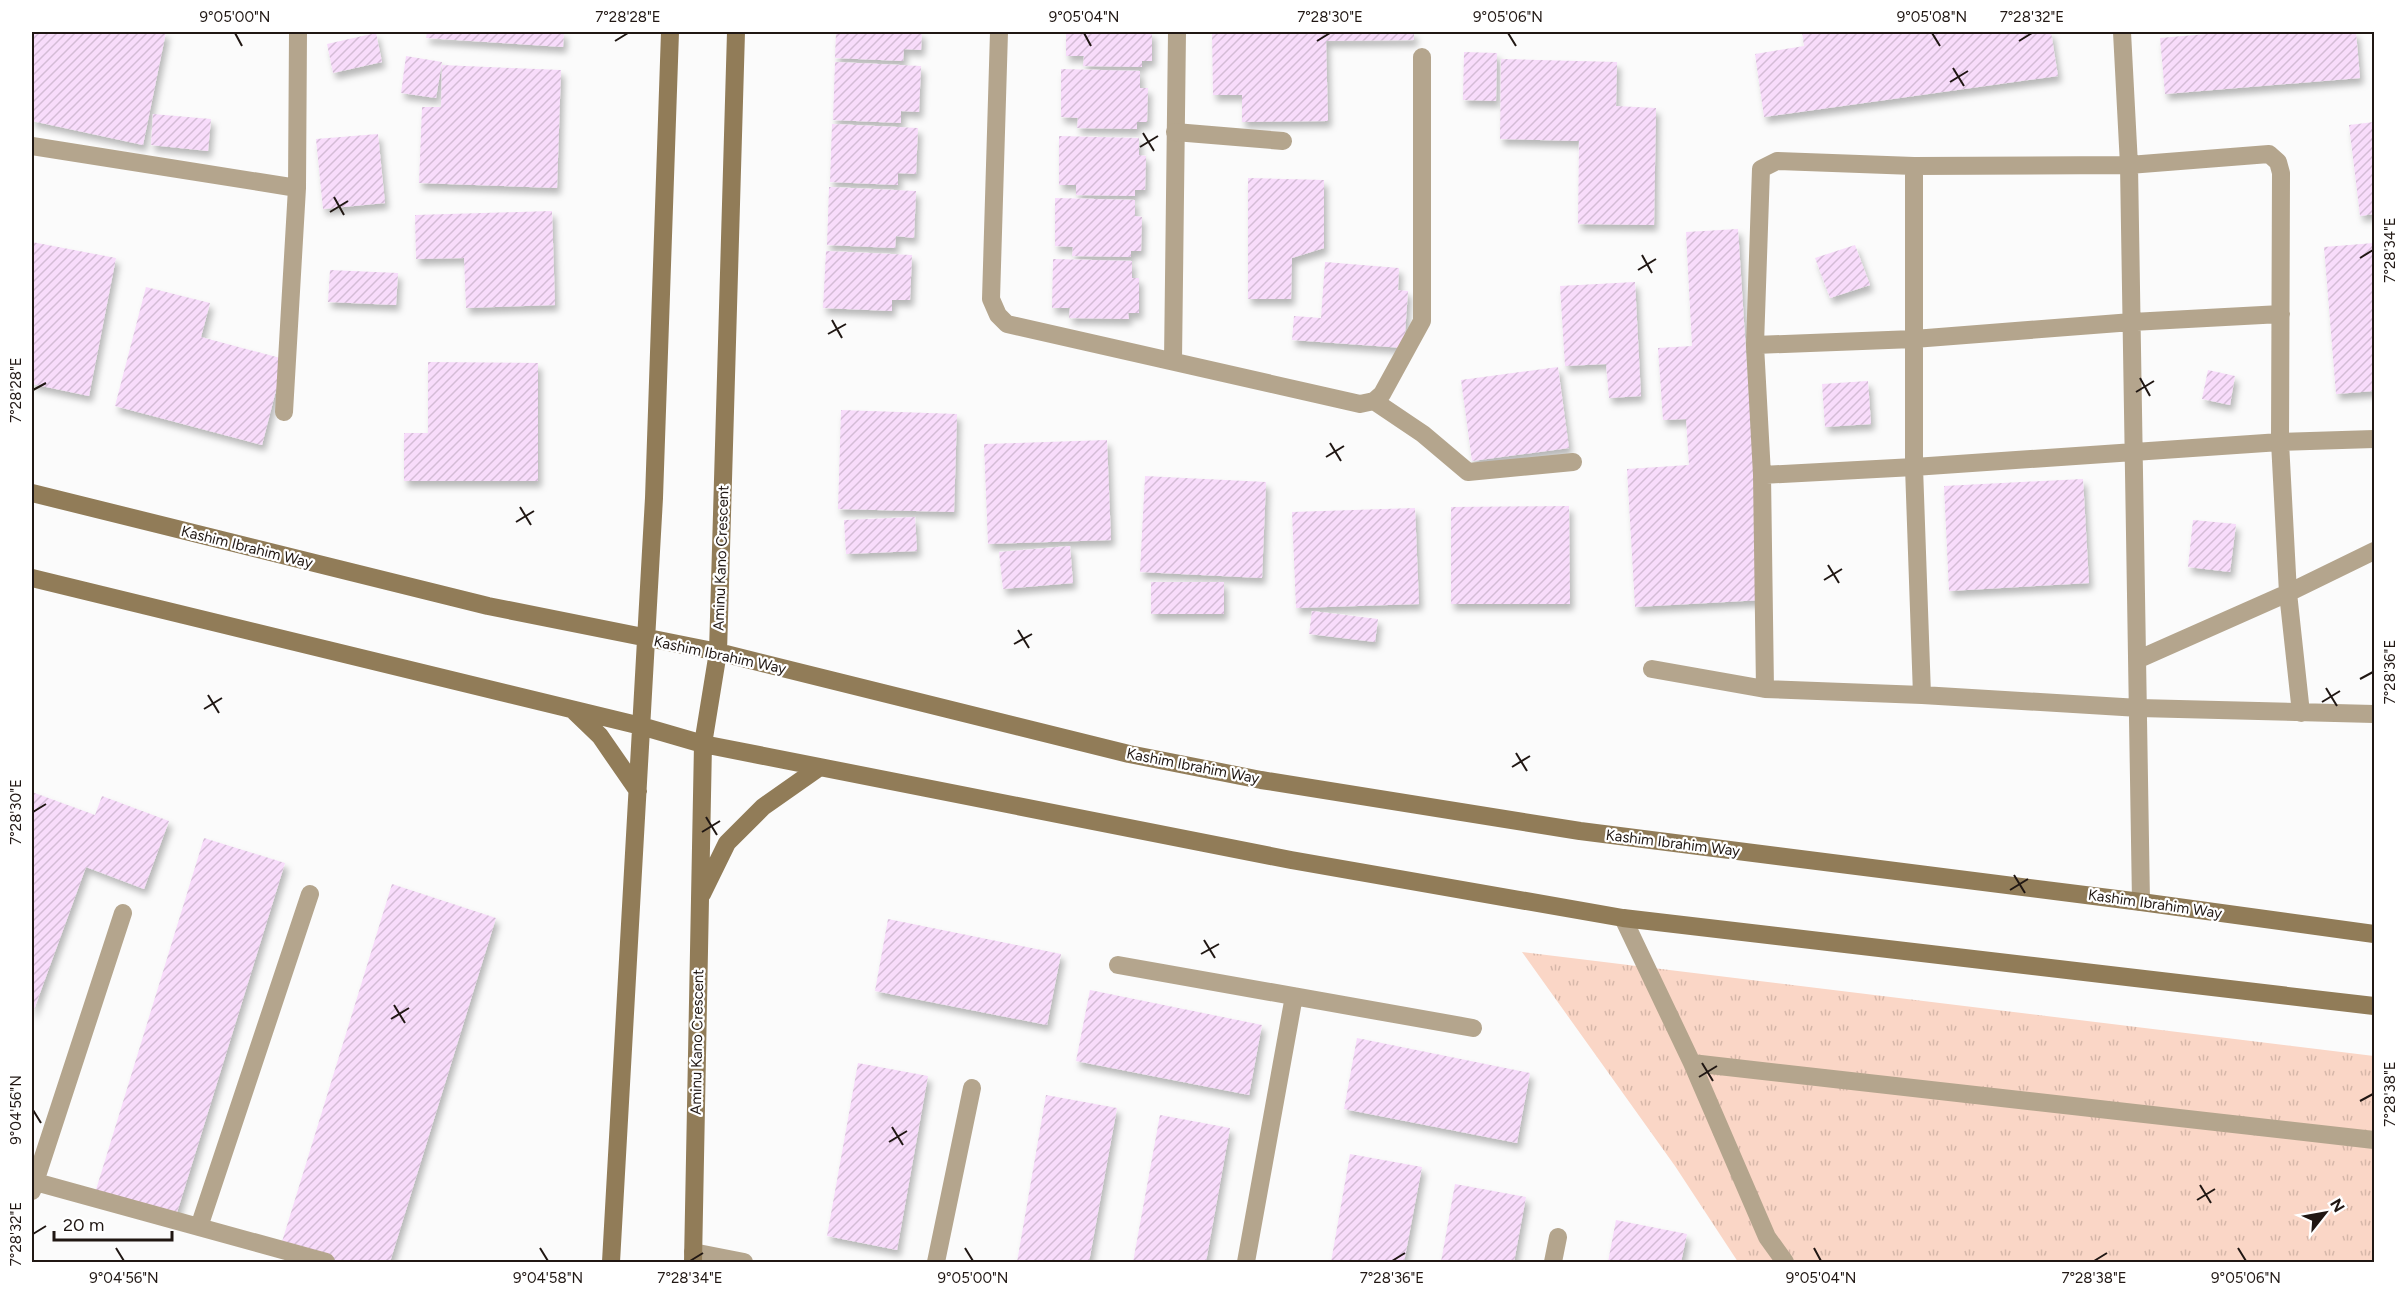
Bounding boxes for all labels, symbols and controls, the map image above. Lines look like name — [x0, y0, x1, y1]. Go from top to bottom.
text: 9°05'00"N — [200, 8, 270, 26]
text: 7°28'28"E — [595, 8, 661, 26]
text: 9°05'04"N — [1049, 8, 1119, 26]
text: 7°28'30"E — [1297, 8, 1363, 26]
text: 9°05'06"N — [1473, 8, 1543, 26]
text: 9°05'08"N — [1897, 8, 1967, 26]
text: 7°28'32"E — [2000, 8, 2064, 26]
text: 7°28'34"E — [2381, 217, 2399, 283]
text: 7°28'28"E — [7, 357, 25, 423]
street label: Aminu Kano Crescent — [709, 485, 733, 631]
street label: Kashim Ibrahim Way — [179, 522, 315, 572]
street label: Kashim Ibrahim Way — [652, 632, 788, 678]
text: 7°28'36"E — [2381, 640, 2399, 704]
street label: Kashim Ibrahim Way — [1125, 744, 1261, 788]
text: 7°28'30"E — [7, 779, 25, 845]
street label: Kashim Ibrahim Way — [1605, 826, 1741, 860]
street label: Kashim Ibrahim Way — [2087, 886, 2223, 922]
street label: Aminu Kano Crescent — [687, 969, 707, 1115]
text: 7°28'38"E — [2381, 1061, 2399, 1127]
text: 9°04'56"N — [7, 1075, 25, 1145]
north arrow — [2295, 1183, 2355, 1243]
text: N — [2326, 1195, 2349, 1216]
text: 7°28'32"E — [7, 1202, 25, 1266]
scale bar — [54, 1204, 172, 1242]
text: 20 m — [63, 1214, 104, 1236]
text: 9°04'56"N — [89, 1269, 159, 1287]
text: 9°04'58"N — [513, 1269, 583, 1287]
text: 7°28'34"E — [657, 1269, 723, 1287]
text: 9°05'00"N — [938, 1269, 1008, 1287]
text: 7°28'36"E — [1360, 1269, 1424, 1287]
text: 9°05'04"N — [1786, 1269, 1856, 1287]
text: 7°28'38"E — [2061, 1269, 2127, 1287]
text: 9°05'06"N — [2211, 1269, 2281, 1287]

